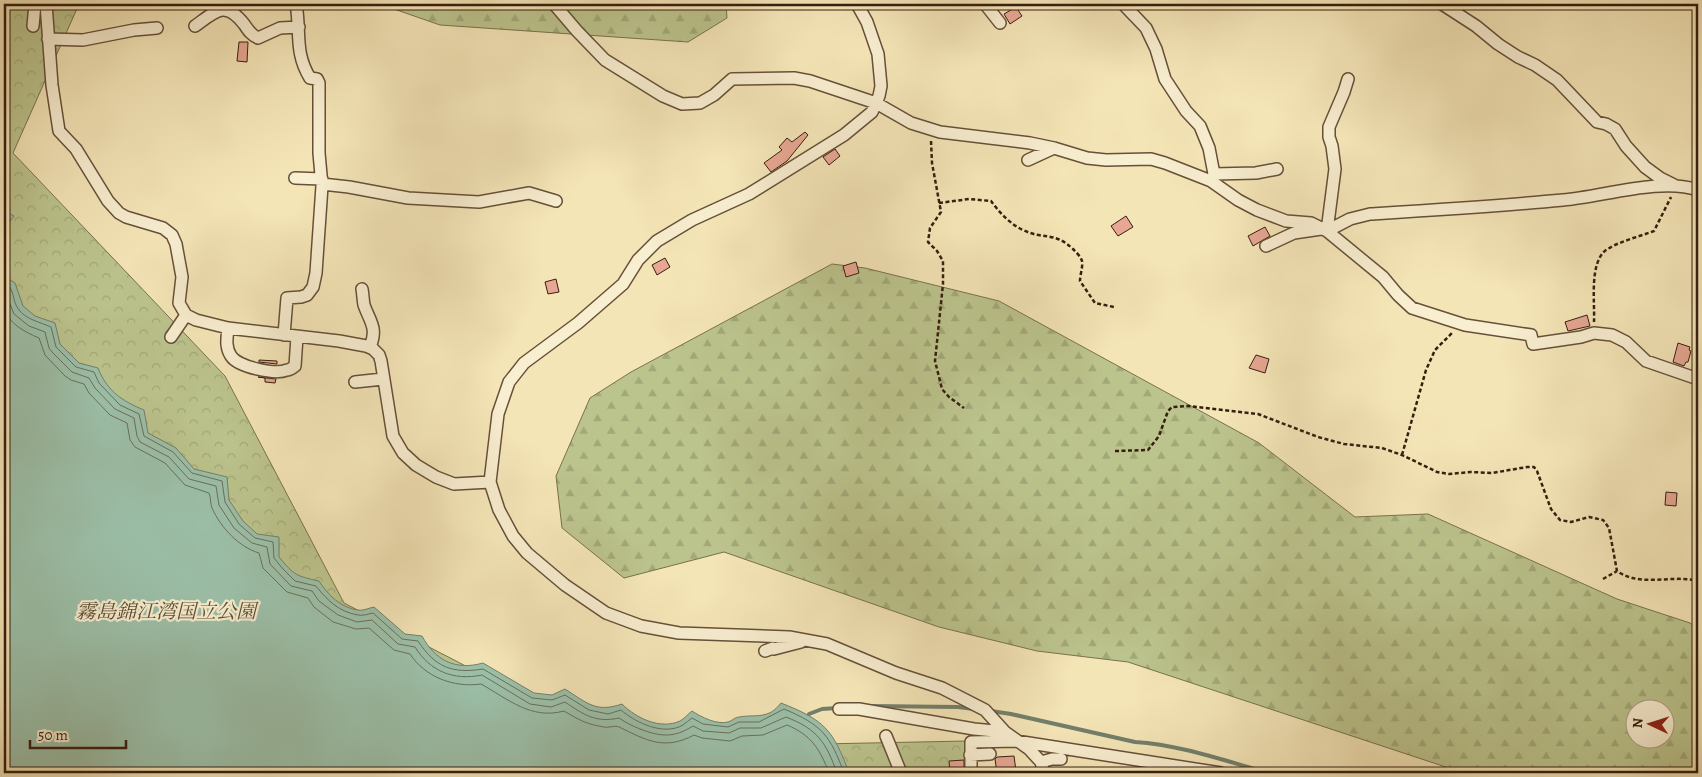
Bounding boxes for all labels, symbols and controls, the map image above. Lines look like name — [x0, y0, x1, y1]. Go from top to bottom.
park label: 霧島錦江湾国立公園 — [76, 598, 259, 625]
north arrow — [1624, 700, 1674, 750]
scale bar — [30, 717, 126, 749]
text: N — [1628, 717, 1647, 729]
text: 50 m — [38, 725, 68, 745]

